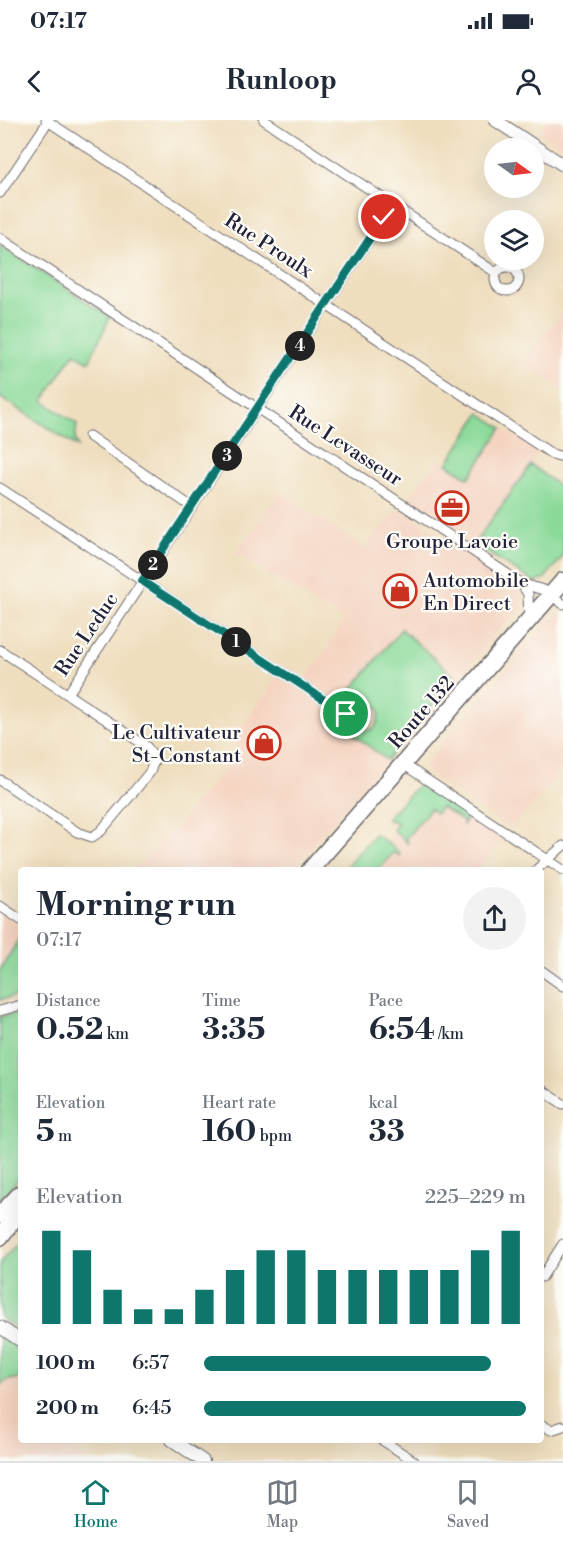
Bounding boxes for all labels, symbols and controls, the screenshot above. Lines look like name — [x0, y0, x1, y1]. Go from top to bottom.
text: 07:17 — [30, 8, 87, 35]
text: Runloop — [226, 64, 337, 98]
icon: back — [18, 65, 51, 98]
icon: person — [512, 65, 545, 98]
north arrow — [484, 138, 544, 198]
map controls — [484, 138, 544, 270]
pin — [358, 191, 409, 242]
icon: check — [367, 200, 400, 233]
street label: Rue Proulx — [219, 208, 318, 285]
button: layers — [484, 210, 544, 270]
pin: 4 — [285, 331, 315, 361]
text: 4 — [295, 336, 305, 356]
street label: Rue Levasseur — [284, 400, 407, 492]
pin: 3 — [212, 441, 242, 471]
text: 3 — [222, 446, 232, 466]
office icon: Groupe Lavoie — [434, 490, 470, 526]
place label: Groupe Lavoie — [386, 530, 518, 555]
pin: 2 — [138, 550, 168, 580]
text: 2 — [148, 555, 158, 575]
place label: Automobile En Direct — [422, 569, 529, 617]
shop icon: Automobile En Direct — [382, 573, 418, 609]
street label: Rue Leduc — [50, 588, 124, 681]
pin: 1 — [221, 627, 251, 657]
text: 1 — [232, 632, 240, 652]
street label: Route 132 — [384, 671, 461, 755]
pin — [320, 688, 371, 739]
icon: arrive — [329, 697, 362, 730]
place label: Le Cultivateur St-Constant — [112, 721, 241, 769]
shop icon: Le Cultivateur St-Constant — [246, 725, 282, 761]
text: Morning run — [36, 885, 236, 926]
button: share — [463, 887, 526, 950]
text: 07:17 — [36, 928, 82, 953]
text: Distance — [36, 991, 101, 1011]
text: Time — [202, 991, 241, 1011]
text: Pace — [369, 991, 403, 1011]
text: 0.52 — [36, 1011, 103, 1049]
text: 3:35 — [202, 1011, 265, 1049]
text: 6:54 — [369, 1011, 435, 1049]
text: km — [103, 1024, 129, 1044]
text: /km — [435, 1024, 464, 1044]
text: Elevation — [36, 1093, 105, 1113]
text: Heart rate — [202, 1093, 276, 1113]
text: kcal — [369, 1093, 398, 1113]
text: 5 — [36, 1113, 55, 1151]
text: 160 — [202, 1113, 256, 1151]
text: 33 — [369, 1113, 405, 1151]
text: m — [55, 1126, 72, 1146]
text: bpm — [256, 1126, 292, 1146]
text: Elevation — [36, 1185, 123, 1210]
text: 225–229 m — [425, 1185, 526, 1210]
text: 100 m — [36, 1351, 95, 1376]
text: 6:57 — [132, 1351, 169, 1376]
text: 200 m — [36, 1396, 99, 1421]
text: 6:45 — [132, 1396, 172, 1421]
tab: Home — [74, 1476, 118, 1532]
tab: Map — [266, 1476, 299, 1532]
tab: Saved — [447, 1476, 489, 1532]

